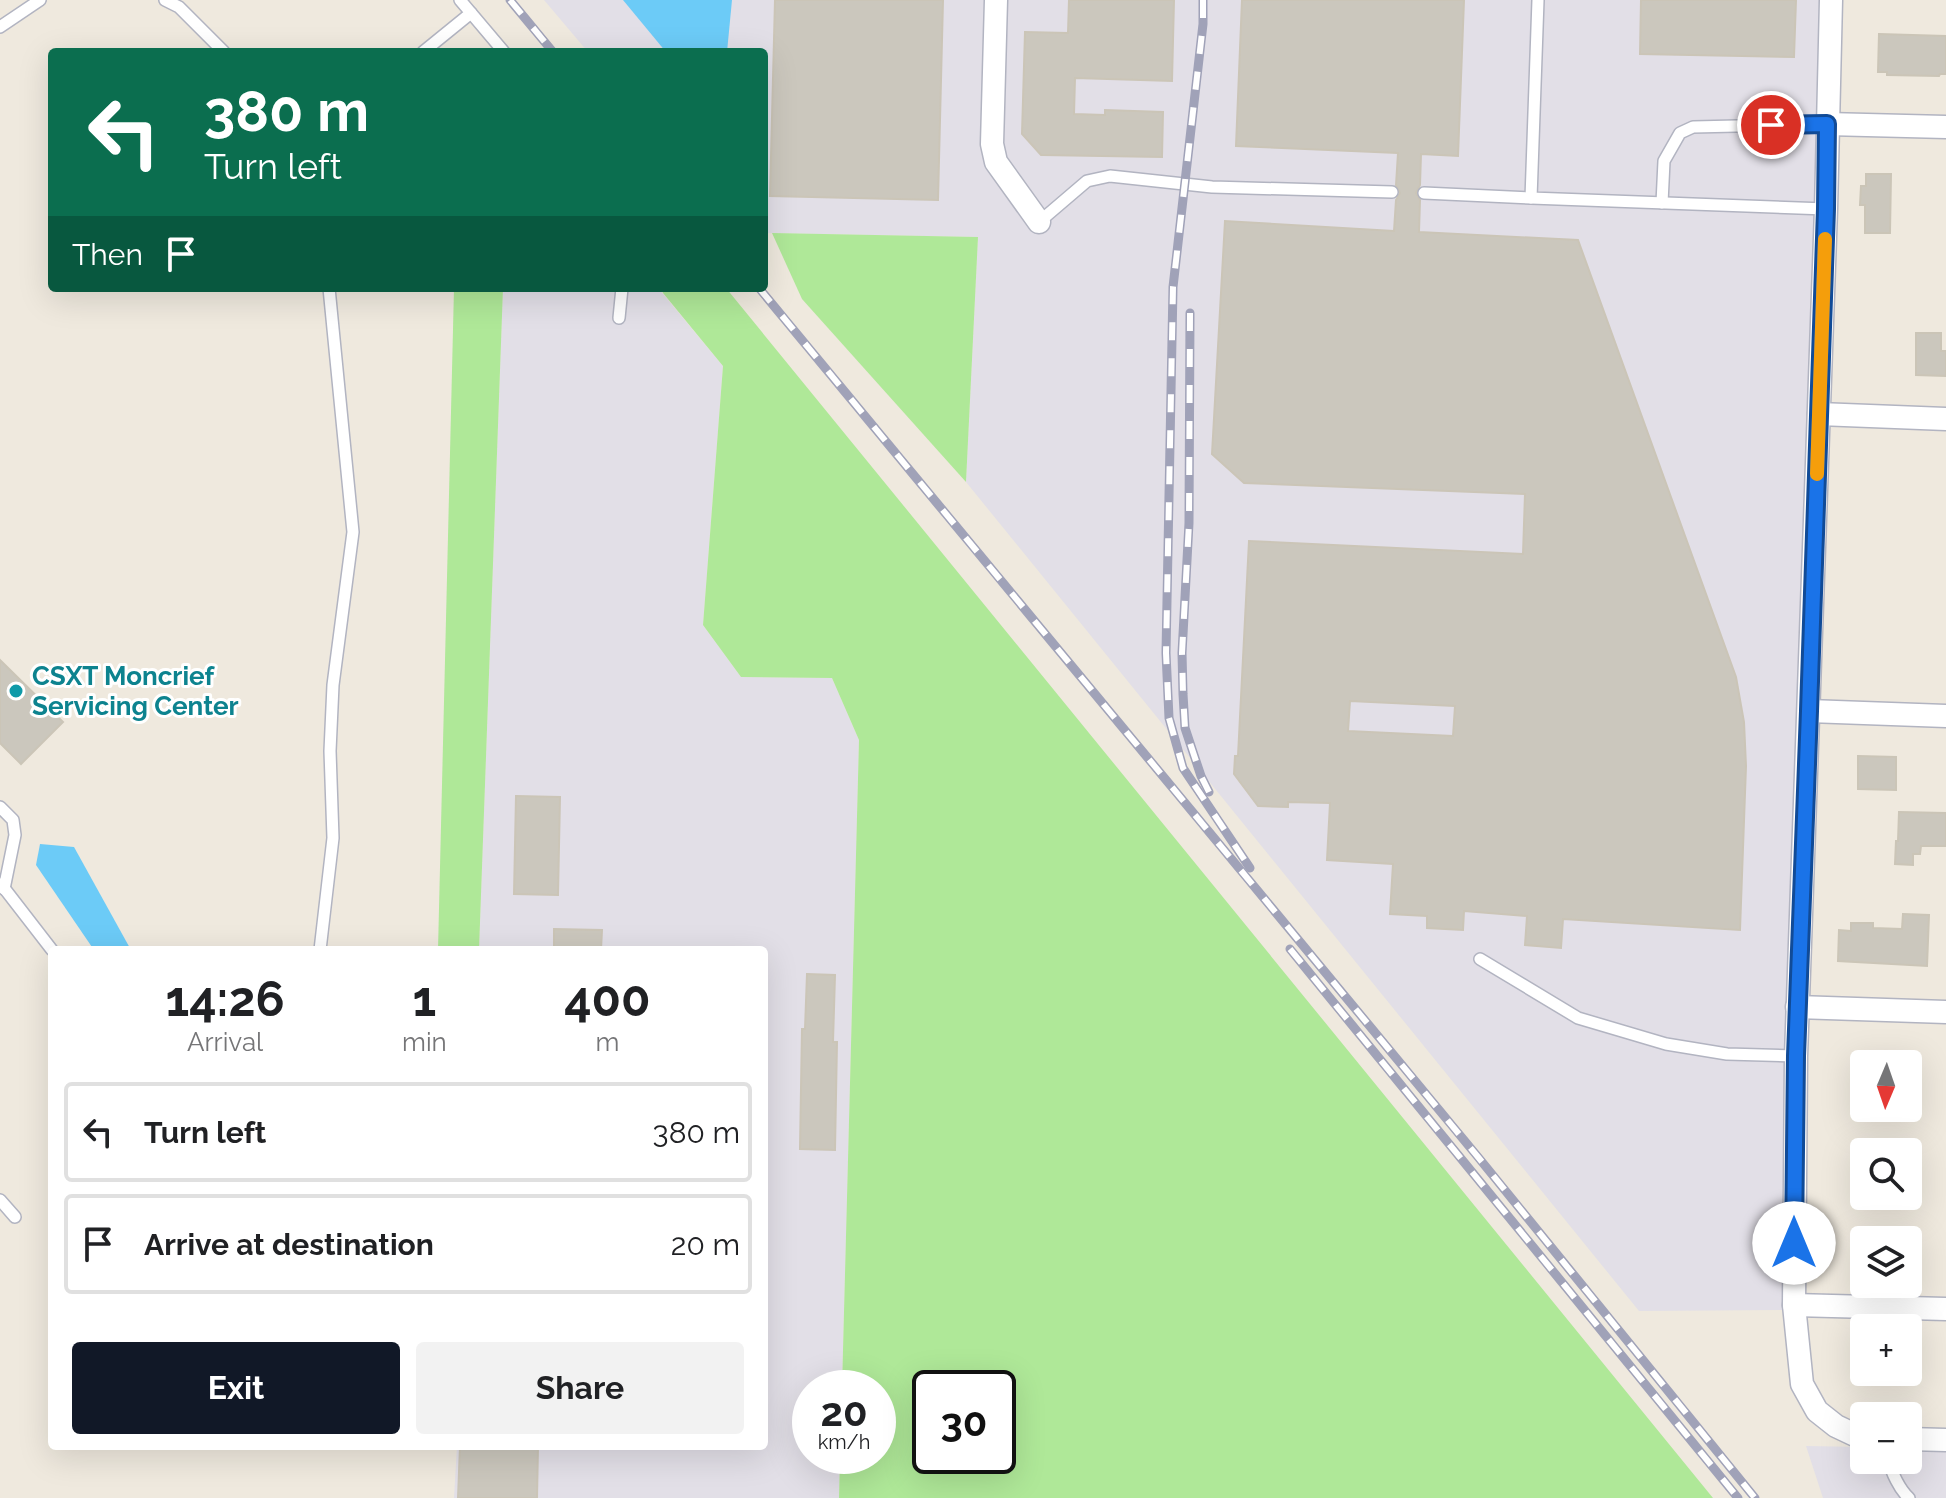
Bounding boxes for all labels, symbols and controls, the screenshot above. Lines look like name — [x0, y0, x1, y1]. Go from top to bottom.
text: 380 m — [204, 78, 369, 144]
icon: left — [72, 80, 176, 184]
pin — [1737, 91, 1805, 159]
icon: arrive — [1749, 103, 1793, 147]
text: Turn left — [204, 145, 342, 187]
icon: arrive — [159, 232, 203, 276]
text: Then — [72, 237, 143, 272]
place label: CSXT Moncrief Servicing Center — [32, 661, 239, 721]
marker: CSXT Moncrief Servicing Center — [7, 682, 25, 700]
text: 14:26 — [165, 971, 285, 1027]
text: 1 — [413, 971, 436, 1027]
text: 400 — [564, 971, 651, 1027]
text: Arrival — [187, 1027, 263, 1057]
text: min — [402, 1027, 447, 1057]
text: m — [595, 1027, 619, 1057]
north arrow — [1850, 1050, 1922, 1122]
map controls — [1850, 1050, 1922, 1474]
icon: left — [76, 1110, 120, 1154]
text: Turn left — [144, 1115, 266, 1150]
text: 380 m — [653, 1115, 740, 1150]
button: search — [1850, 1138, 1922, 1210]
position arrow — [1752, 1201, 1836, 1285]
icon: arrive — [76, 1222, 120, 1266]
button: layers — [1850, 1226, 1922, 1298]
text: Arrive at destination — [144, 1227, 434, 1262]
text: 20 m — [671, 1227, 740, 1262]
button: + — [1850, 1314, 1922, 1386]
button: Exit — [72, 1342, 400, 1434]
button: Share — [416, 1342, 744, 1434]
speed limit sign: 30 — [912, 1370, 1016, 1474]
text: 20 — [820, 1388, 868, 1435]
button: − — [1850, 1402, 1922, 1474]
text: km/h — [818, 1430, 870, 1454]

